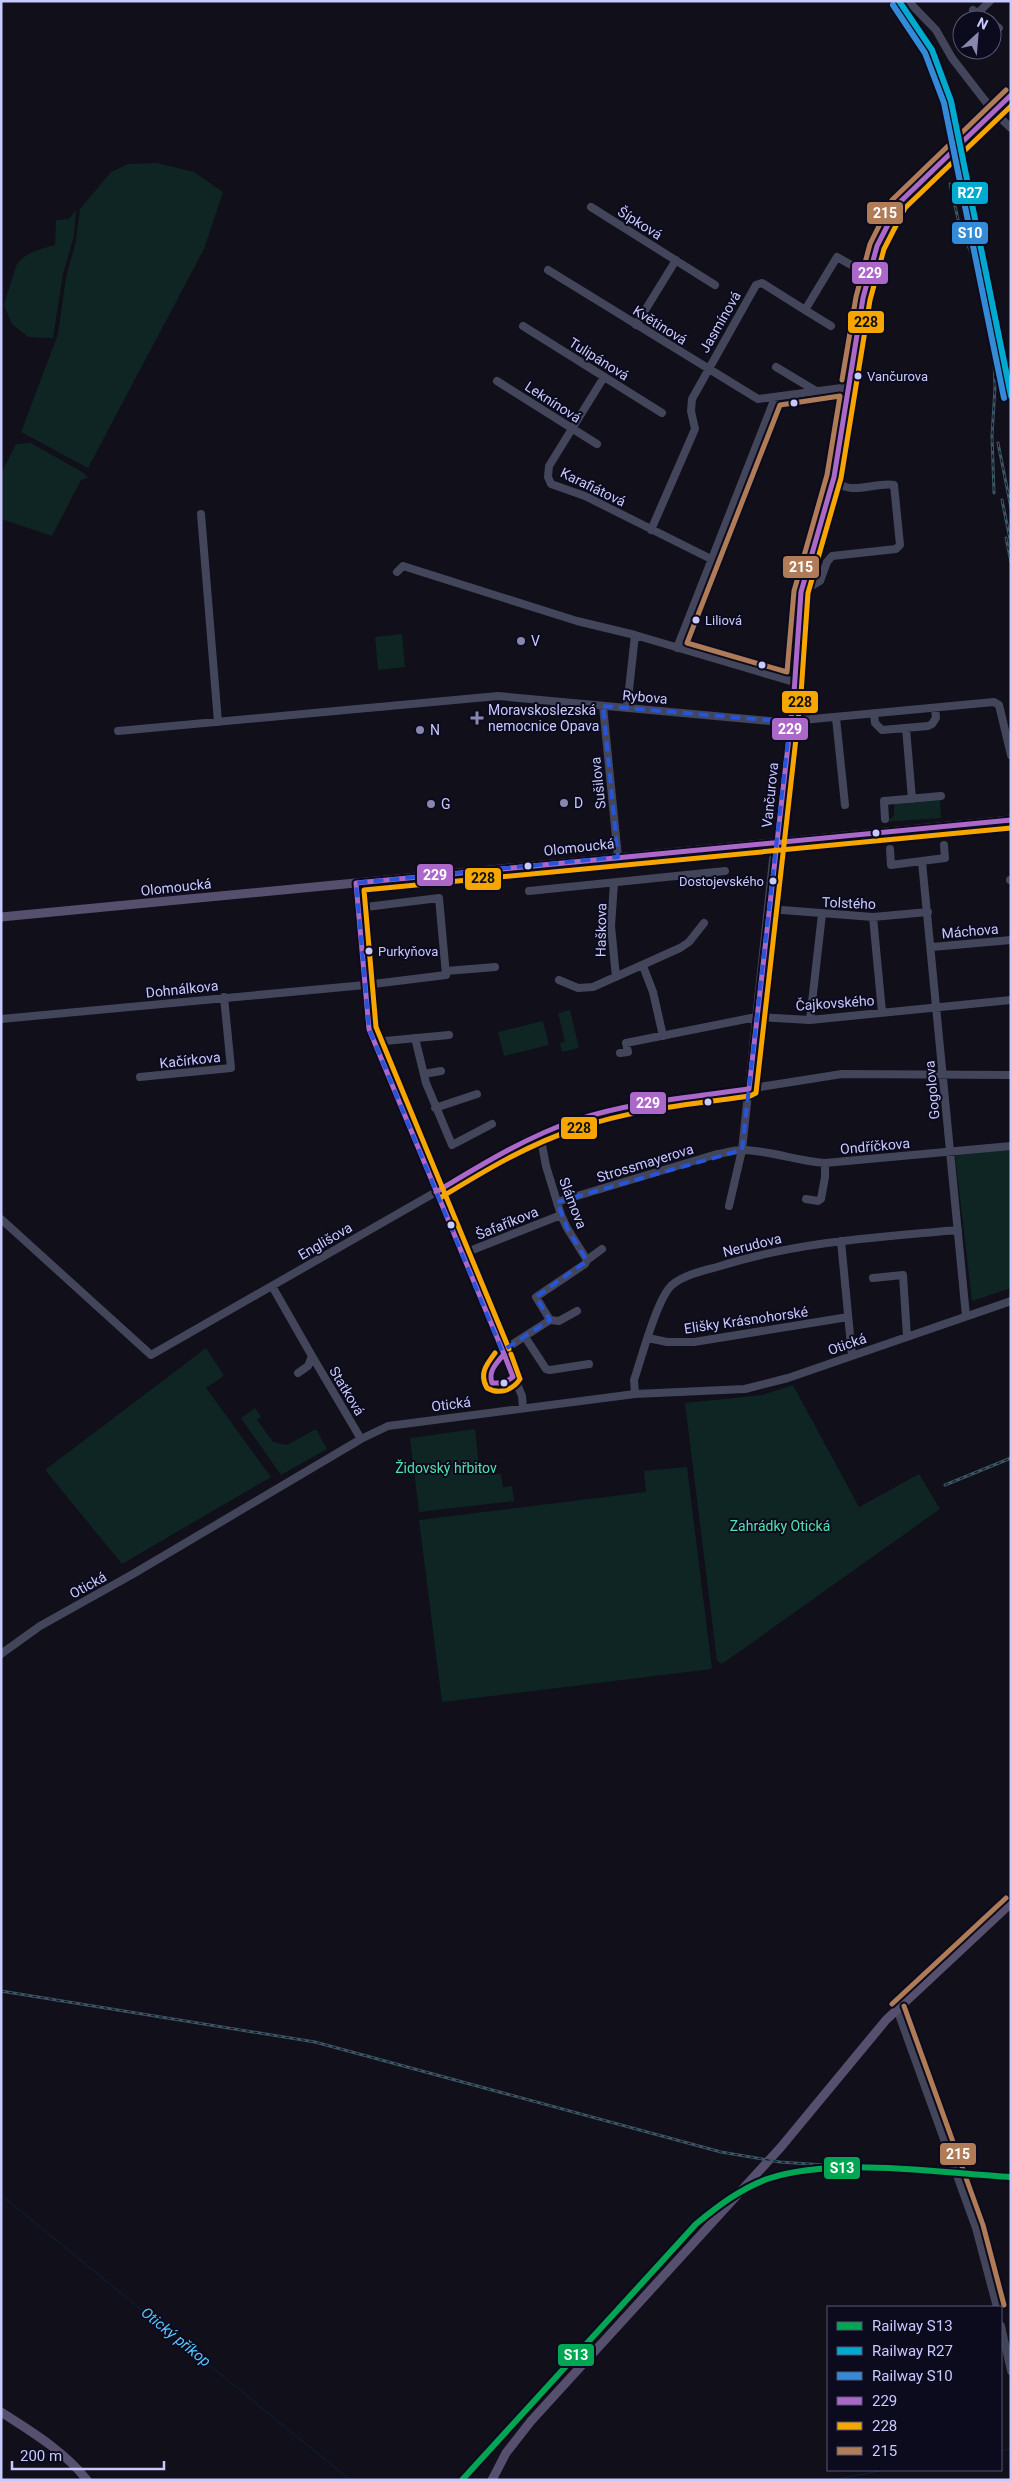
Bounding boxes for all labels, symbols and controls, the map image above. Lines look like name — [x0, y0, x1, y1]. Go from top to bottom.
north arrow — [952, 10, 1002, 60]
text: N — [975, 14, 991, 33]
line badge: R27 — [951, 181, 989, 205]
text: R27 — [957, 185, 983, 201]
line badge: 215 — [866, 201, 904, 225]
street label: Šípková — [615, 202, 666, 243]
text: 215 — [873, 205, 897, 221]
line badge: S10 — [951, 221, 989, 245]
text: S10 — [958, 225, 982, 241]
line badge: 229 — [851, 261, 889, 285]
text: 229 — [858, 265, 882, 281]
street label: Jasmínová — [696, 288, 744, 356]
street label: Květinová — [630, 302, 690, 348]
line badge: 228 — [847, 310, 885, 334]
text: 228 — [854, 314, 878, 330]
street label: Tulipánová — [566, 334, 632, 384]
place label: Vančurova — [867, 369, 928, 384]
marker: Vančurova — [853, 371, 863, 381]
street label: Leknínová — [522, 378, 584, 426]
unlabelled marker — [789, 398, 799, 408]
street label: Karafiátová — [558, 464, 628, 510]
line badge: 215 — [782, 555, 820, 579]
text: 215 — [789, 559, 813, 575]
place label: Liliová — [705, 613, 742, 628]
marker: Liliová — [691, 615, 701, 625]
place label: V — [531, 633, 540, 649]
marker: V — [515, 635, 527, 647]
unlabelled marker — [757, 660, 767, 670]
street label: Rybova — [622, 687, 668, 707]
line badge: 228 — [781, 690, 819, 714]
text: 228 — [788, 694, 812, 710]
place label: Moravskoslezská nemocnice Opava — [488, 702, 599, 734]
marker: Moravskoslezská nemocnice Opava — [470, 711, 484, 725]
line badge: 229 — [771, 717, 809, 741]
text: 229 — [778, 721, 802, 737]
place label: N — [430, 722, 440, 738]
marker: N — [414, 724, 426, 736]
street label: Sušilova — [587, 756, 609, 810]
street label: Vančurova — [759, 761, 781, 829]
place label: D — [574, 795, 583, 811]
place label: G — [441, 796, 451, 812]
marker: D — [558, 797, 570, 809]
marker: G — [425, 798, 437, 810]
unlabelled marker — [871, 828, 881, 838]
street label: Olomoucká — [543, 835, 615, 859]
unlabelled marker — [523, 861, 533, 871]
line badge: 229 — [416, 863, 454, 887]
text: 229 — [423, 867, 447, 883]
line badge: 228 — [464, 867, 502, 891]
text: 228 — [471, 870, 495, 886]
place label: Dostojevského — [679, 874, 764, 889]
street label: Olomoucká — [140, 875, 212, 899]
marker: Dostojevského — [768, 876, 778, 886]
street label: Tolstého — [822, 894, 876, 912]
street label: Haškova — [593, 903, 609, 957]
street label: Máchova — [941, 921, 999, 941]
place label: Purkyňova — [378, 944, 438, 959]
marker: Purkyňova — [364, 946, 374, 956]
street label: Dohnálkova — [145, 977, 219, 1001]
street label: Čajkovského — [795, 991, 875, 1014]
street label: Kačírkova — [159, 1049, 221, 1071]
street label: Gogolova — [921, 1060, 943, 1120]
line badge: 229 — [629, 1091, 667, 1115]
text: 229 — [636, 1095, 660, 1111]
unlabelled marker — [703, 1097, 713, 1107]
line badge: 228 — [560, 1116, 598, 1140]
text: 228 — [567, 1120, 591, 1136]
street label: Ondříčkova — [839, 1135, 911, 1157]
street label: Strossmayerova — [595, 1141, 695, 1185]
street label: Slámova — [556, 1175, 590, 1231]
street label: Šafaříkova — [473, 1202, 541, 1243]
street label: Englišova — [295, 1219, 355, 1263]
unlabelled marker — [446, 1220, 456, 1230]
street label: Nerudova — [721, 1230, 783, 1260]
street label: Elišky Krásnohorské — [683, 1303, 809, 1337]
street label: Otická — [826, 1330, 868, 1358]
street label: Statková — [326, 1364, 368, 1418]
unlabelled marker — [499, 1378, 509, 1388]
street label: Otická — [430, 1394, 472, 1414]
park label: Židovský hřbitov — [395, 1459, 497, 1476]
park label: Zahrádky Otická — [730, 1518, 830, 1534]
street label: Otická — [67, 1568, 109, 1602]
line badge: 215 — [939, 2142, 977, 2166]
text: 215 — [946, 2146, 970, 2162]
line badge: S13 — [823, 2156, 861, 2180]
text: S13 — [830, 2160, 854, 2176]
water label: Otický příkop — [138, 2303, 214, 2371]
legend — [827, 2306, 1002, 2471]
text: Railway S13 — [872, 2317, 953, 2335]
text: Railway R27 — [872, 2342, 953, 2360]
line badge: S13 — [557, 2343, 595, 2367]
text: S13 — [564, 2347, 588, 2363]
text: Railway S10 — [872, 2367, 953, 2385]
text: 229 — [872, 2392, 897, 2410]
text: 228 — [872, 2417, 897, 2435]
scale bar — [12, 2438, 165, 2470]
text: 215 — [872, 2442, 897, 2460]
text: 200 m — [20, 2447, 62, 2465]

